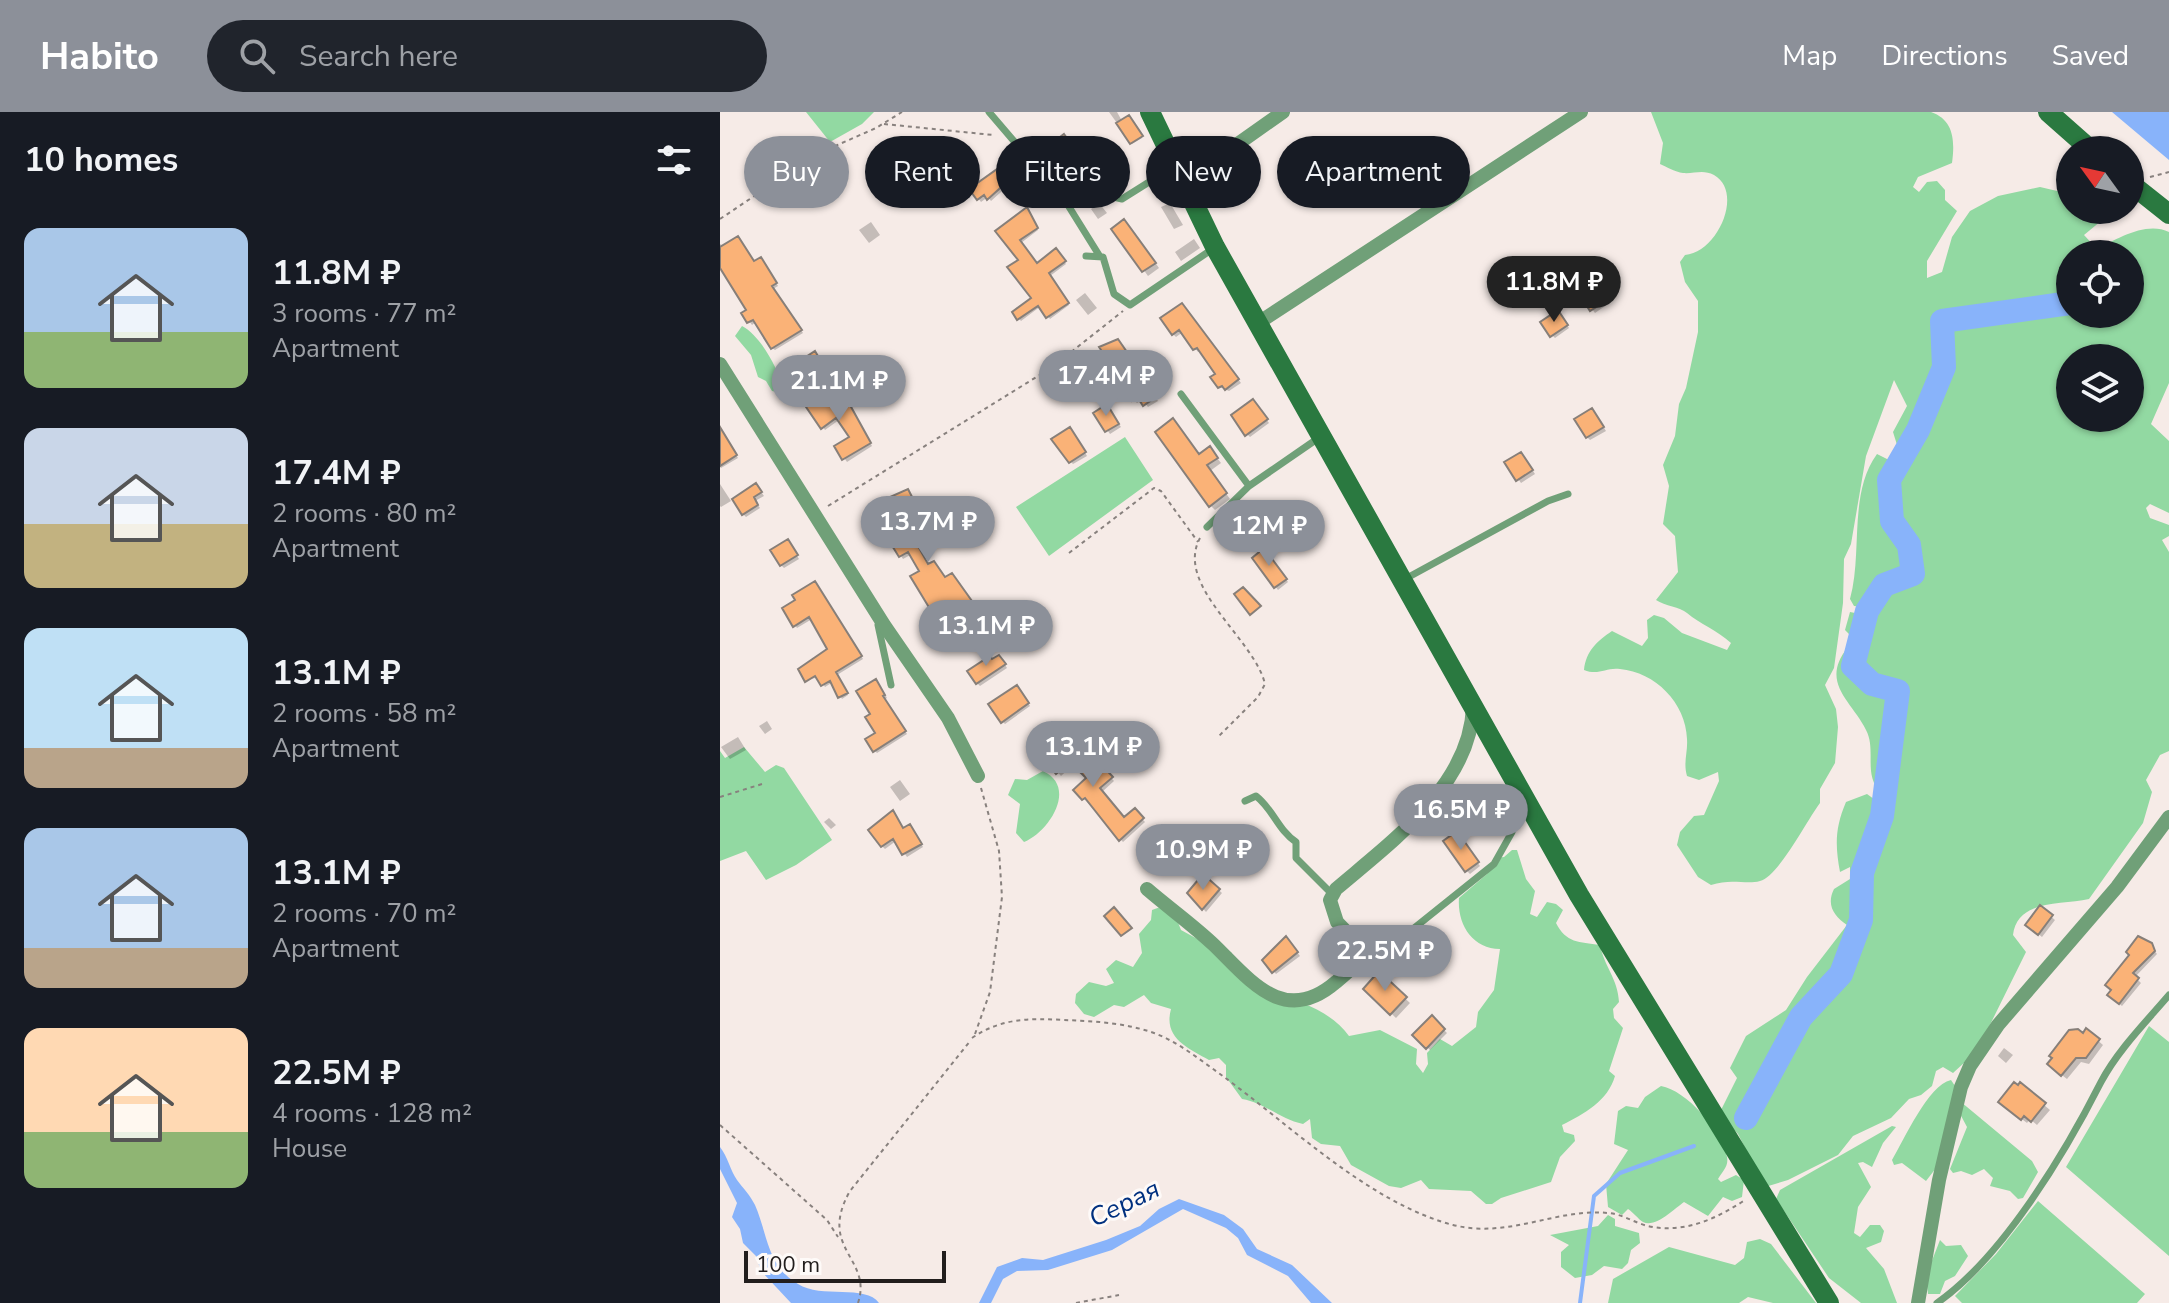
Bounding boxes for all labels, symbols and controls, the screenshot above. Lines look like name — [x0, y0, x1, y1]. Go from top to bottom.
search box — [207, 20, 767, 92]
text: Habito — [40, 31, 159, 82]
icon: search — [235, 34, 279, 78]
text: Search here — [299, 36, 458, 77]
text: Map — [1782, 37, 1837, 75]
text: Directions — [1881, 37, 2008, 75]
text: Saved — [2052, 37, 2129, 75]
chip: Buy — [744, 136, 849, 208]
chip: Rent — [865, 136, 980, 208]
chip: Filters — [996, 136, 1130, 208]
chip: New — [1146, 136, 1261, 208]
chip: Apartment — [1277, 136, 1470, 208]
north arrow — [2056, 136, 2144, 224]
map controls — [2056, 136, 2144, 432]
text: 10 homes — [24, 137, 178, 183]
icon: filters — [652, 138, 696, 182]
button: locate — [2056, 240, 2144, 328]
text: 11.8M ₽ — [272, 250, 401, 296]
pin: 11.8M ₽ — [1480, 256, 1628, 324]
icon: home — [88, 260, 184, 356]
text: 11.8M ₽ — [1505, 264, 1603, 299]
text: 3 rooms · 77 m² — [272, 296, 456, 331]
text: Apartment — [272, 331, 399, 366]
button: layers — [2056, 344, 2144, 432]
pin: 17.4M ₽ — [1032, 350, 1180, 418]
pin: 21.1M ₽ — [765, 355, 913, 423]
text: 17.4M ₽ — [1057, 358, 1155, 393]
text: 21.1M ₽ — [790, 363, 888, 398]
text: 17.4M ₽ — [272, 450, 401, 496]
icon: home — [88, 460, 184, 556]
text: 2 rooms · 80 m² — [272, 496, 456, 531]
pin: 13.7M ₽ — [854, 496, 1002, 564]
pin: 12M ₽ — [1213, 500, 1325, 568]
text: 13.7M ₽ — [879, 504, 977, 539]
text: 12M ₽ — [1231, 508, 1307, 543]
text: Apartment — [272, 531, 399, 566]
pin: 13.1M ₽ — [912, 600, 1060, 668]
text: 13.1M ₽ — [937, 608, 1035, 643]
text: 13.1M ₽ — [272, 650, 401, 696]
icon: home — [88, 660, 184, 756]
text: 2 rooms · 58 m² — [272, 696, 456, 731]
pin: 13.1M ₽ — [1019, 721, 1167, 789]
text: 13.1M ₽ — [1044, 729, 1142, 764]
text: Apartment — [272, 731, 399, 766]
pin: 16.5M ₽ — [1387, 784, 1535, 852]
text: 16.5M ₽ — [1412, 792, 1510, 827]
pin: 10.9M ₽ — [1129, 824, 1277, 892]
text: 10.9M ₽ — [1154, 832, 1252, 867]
text: 13.1M ₽ — [272, 850, 401, 896]
icon: home — [88, 860, 184, 956]
text: 2 rooms · 70 m² — [272, 896, 456, 931]
pin: 22.5M ₽ — [1311, 925, 1459, 993]
text: Apartment — [272, 931, 399, 966]
text: 22.5M ₽ — [1336, 933, 1434, 968]
text: 22.5M ₽ — [272, 1050, 401, 1096]
icon: home — [88, 1060, 184, 1156]
text: 4 rooms · 128 m² — [272, 1096, 472, 1131]
text: House — [272, 1131, 347, 1166]
water label: Серая — [1083, 1171, 1165, 1236]
scale bar — [744, 1247, 946, 1283]
text: 100 m — [756, 1250, 820, 1280]

